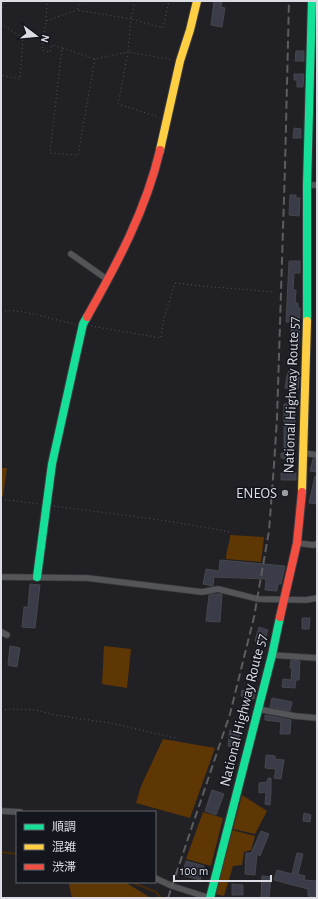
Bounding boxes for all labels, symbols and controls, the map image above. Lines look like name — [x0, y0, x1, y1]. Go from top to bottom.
north arrow — [16, 16, 56, 56]
text: N — [39, 33, 51, 44]
street label: National Highway Route 57 — [281, 316, 302, 474]
place label: ENEOS — [236, 486, 277, 501]
marker: ENEOS — [280, 488, 290, 498]
street label: National Highway Route 57 — [217, 632, 270, 788]
legend — [16, 811, 156, 883]
text: 順調 — [52, 821, 76, 833]
text: 混雑 — [52, 840, 76, 853]
scale bar — [174, 857, 271, 883]
text: 渋滞 — [52, 861, 76, 873]
text: 100 m — [180, 865, 208, 877]

